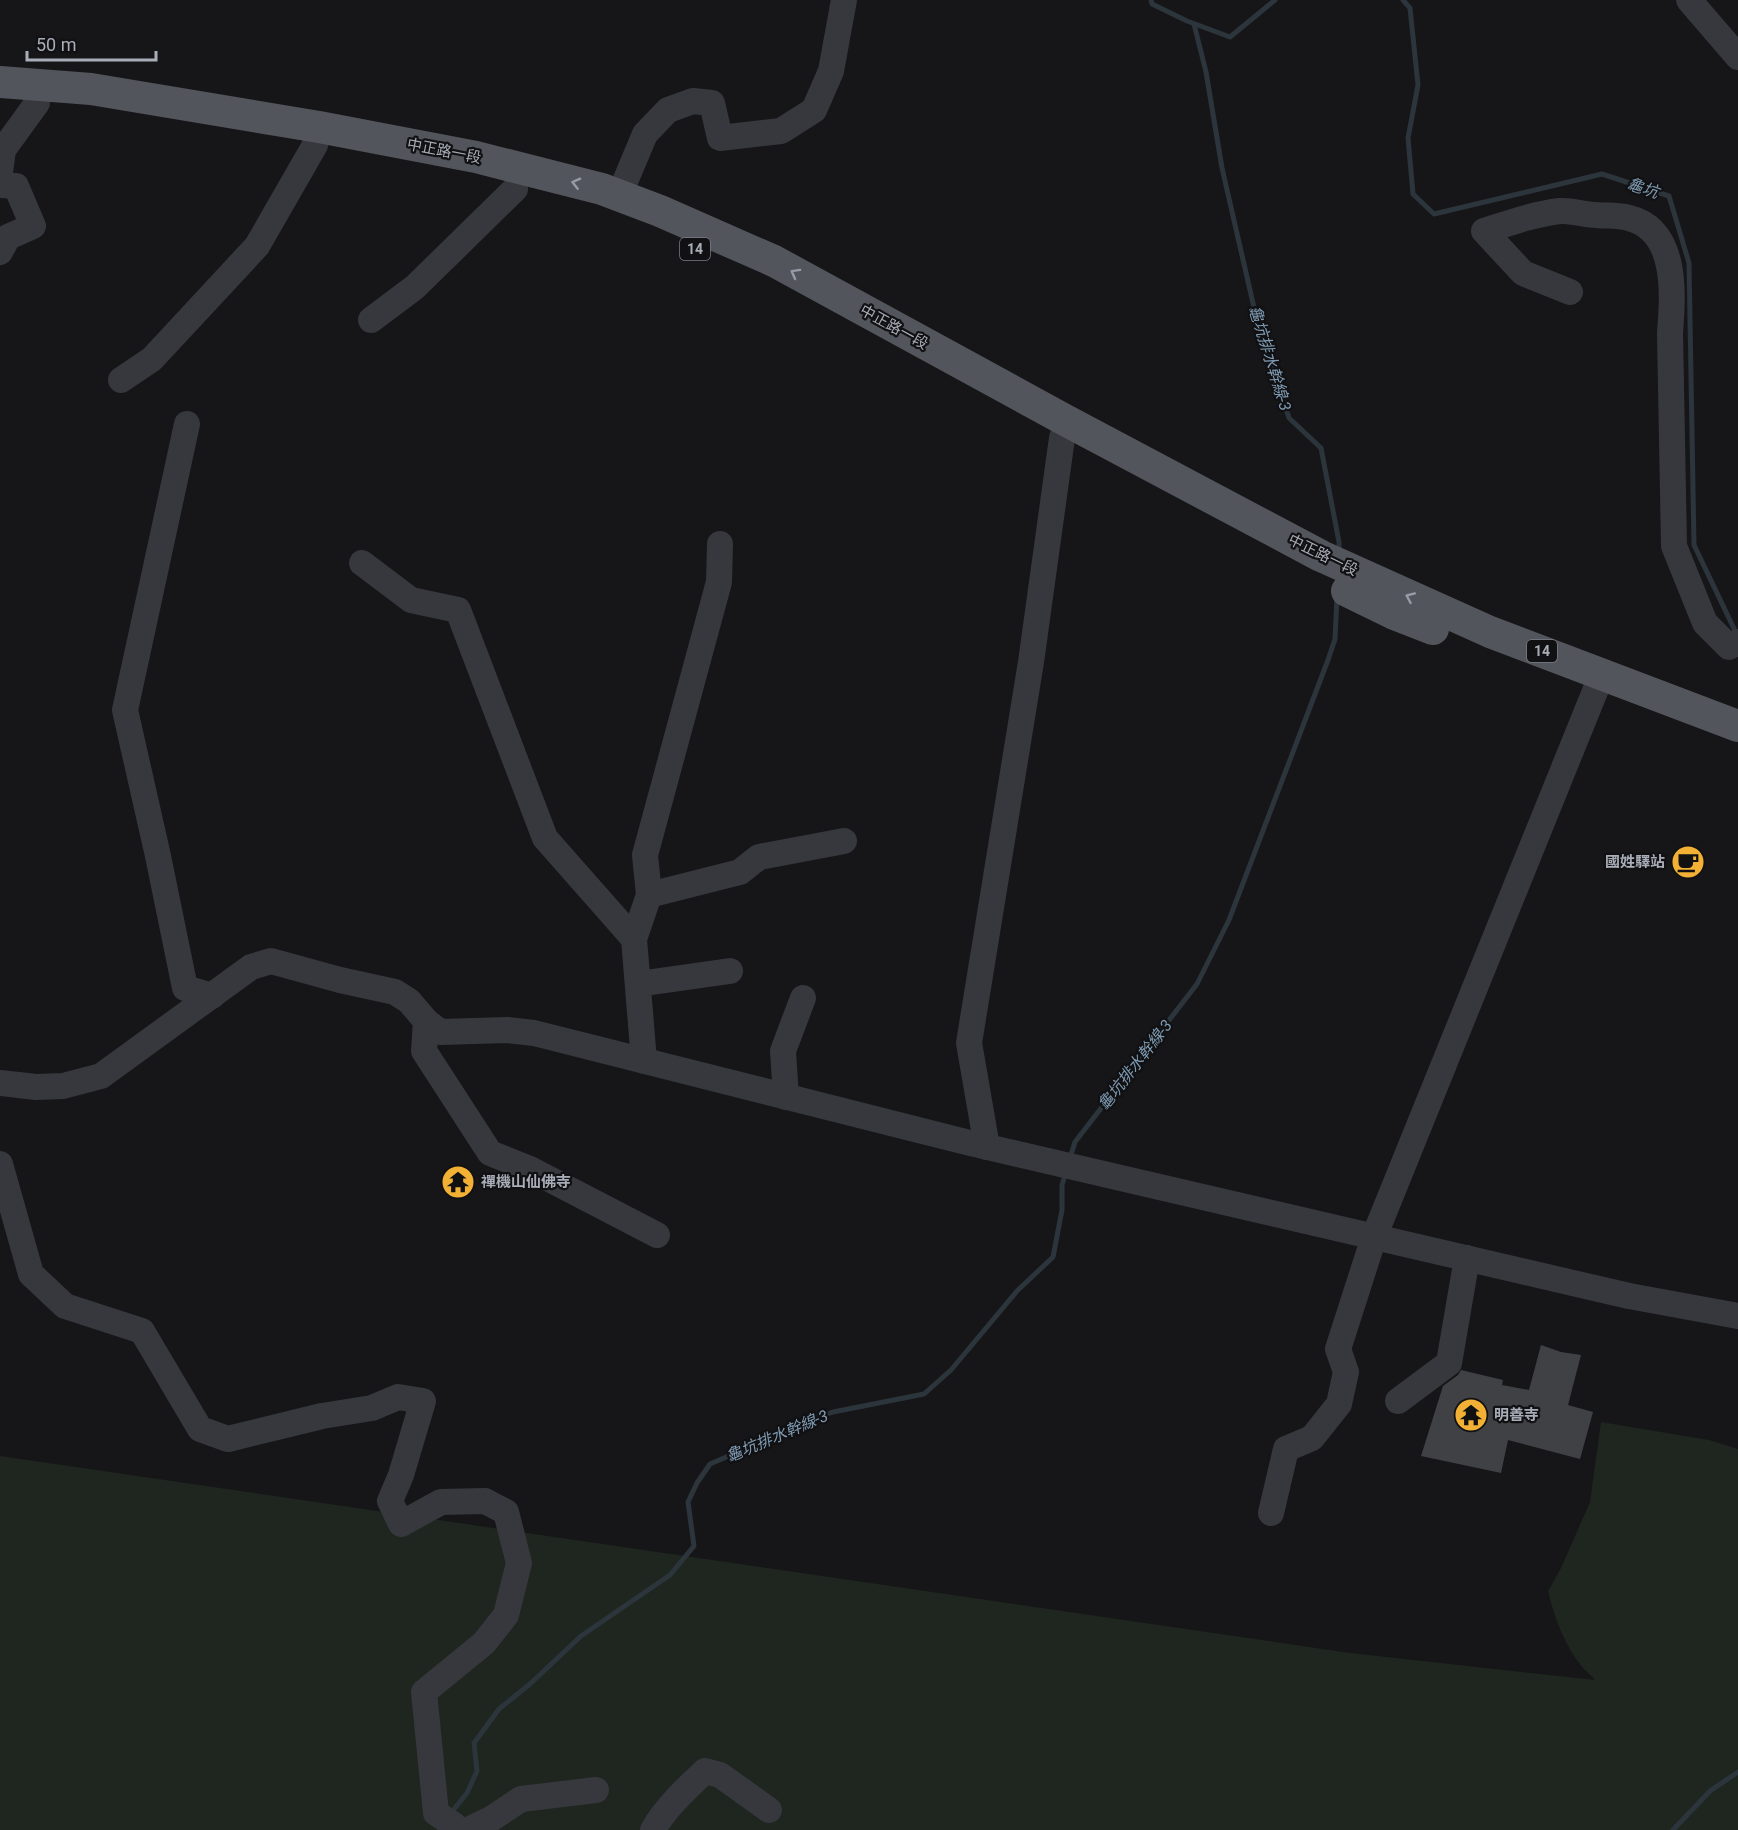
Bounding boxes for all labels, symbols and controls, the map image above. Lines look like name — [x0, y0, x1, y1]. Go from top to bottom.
scale bar — [27, 24, 156, 62]
text: 50 m — [36, 34, 76, 55]
street label: 中正路一段 — [405, 135, 483, 167]
water label: 龜坑 — [1625, 174, 1663, 203]
one-way arrow — [571, 177, 581, 190]
road number: 14 — [680, 238, 710, 260]
one-way arrow — [791, 268, 801, 280]
street label: 中正路一段 — [857, 301, 931, 353]
water label: 龜坑排水幹線-3 — [1245, 303, 1295, 413]
street label: 中正路一段 — [1285, 530, 1361, 580]
one-way arrow — [1406, 592, 1417, 604]
road number: 14 — [1527, 640, 1557, 662]
cafe icon: 國姓驛站 — [1670, 844, 1706, 880]
place label: 國姓驛站 — [1605, 853, 1665, 871]
water label: 龜坑排水幹線-3 — [1094, 1016, 1176, 1114]
temple icon: 禪機山仙佛寺 — [440, 1164, 476, 1200]
place label: 禪機山仙佛寺 — [481, 1173, 571, 1191]
temple icon: 明善寺 — [1453, 1397, 1489, 1433]
water label: 龜坑排水幹線-3 — [723, 1406, 831, 1466]
place label: 明善寺 — [1494, 1406, 1539, 1424]

